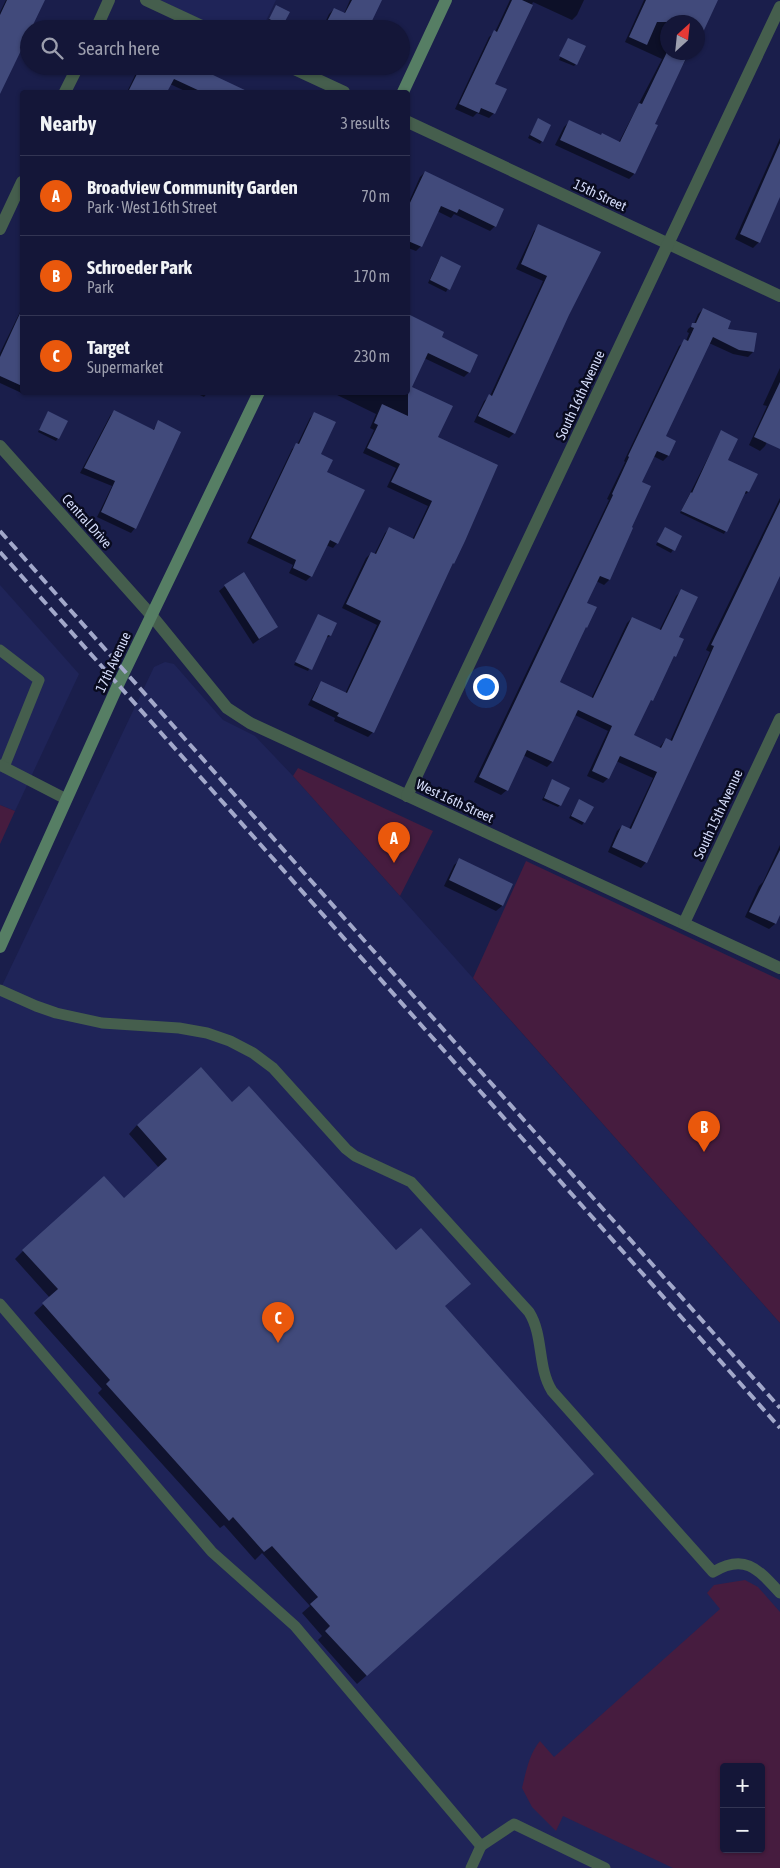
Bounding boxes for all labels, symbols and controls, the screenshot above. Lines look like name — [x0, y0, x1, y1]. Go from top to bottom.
north arrow — [660, 15, 705, 60]
search box — [20, 20, 410, 75]
icon: search — [38, 34, 66, 62]
text: Search here — [78, 37, 160, 59]
text: Nearby — [40, 111, 96, 135]
text: 3 results — [340, 114, 390, 132]
text: Broadview Community Garden — [87, 176, 298, 198]
street label: 15th Street — [571, 176, 629, 214]
text: A — [52, 187, 60, 205]
text: 70 m — [361, 187, 390, 205]
text: Park · West 16th Street — [87, 198, 217, 216]
text: Schroeder Park — [87, 256, 192, 278]
text: B — [52, 267, 60, 285]
text: 170 m — [354, 267, 390, 285]
text: Park — [87, 278, 114, 296]
text: Target — [87, 336, 130, 358]
text: C — [52, 347, 60, 365]
text: 230 m — [354, 347, 390, 365]
street label: South 16th Avenue — [552, 348, 608, 442]
text: Supermarket — [87, 358, 163, 376]
street label: Central Drive — [59, 491, 115, 551]
street label: 17th Avenue — [92, 629, 134, 695]
your location — [473, 674, 499, 700]
street label: South 15th Avenue — [690, 767, 746, 861]
street label: West 16th Street — [414, 776, 496, 826]
pin: A — [378, 822, 410, 863]
pin: B — [688, 1111, 720, 1152]
pin: C — [262, 1302, 294, 1343]
map controls — [720, 1763, 765, 1853]
button: + — [720, 1763, 765, 1808]
button: − — [720, 1808, 765, 1853]

